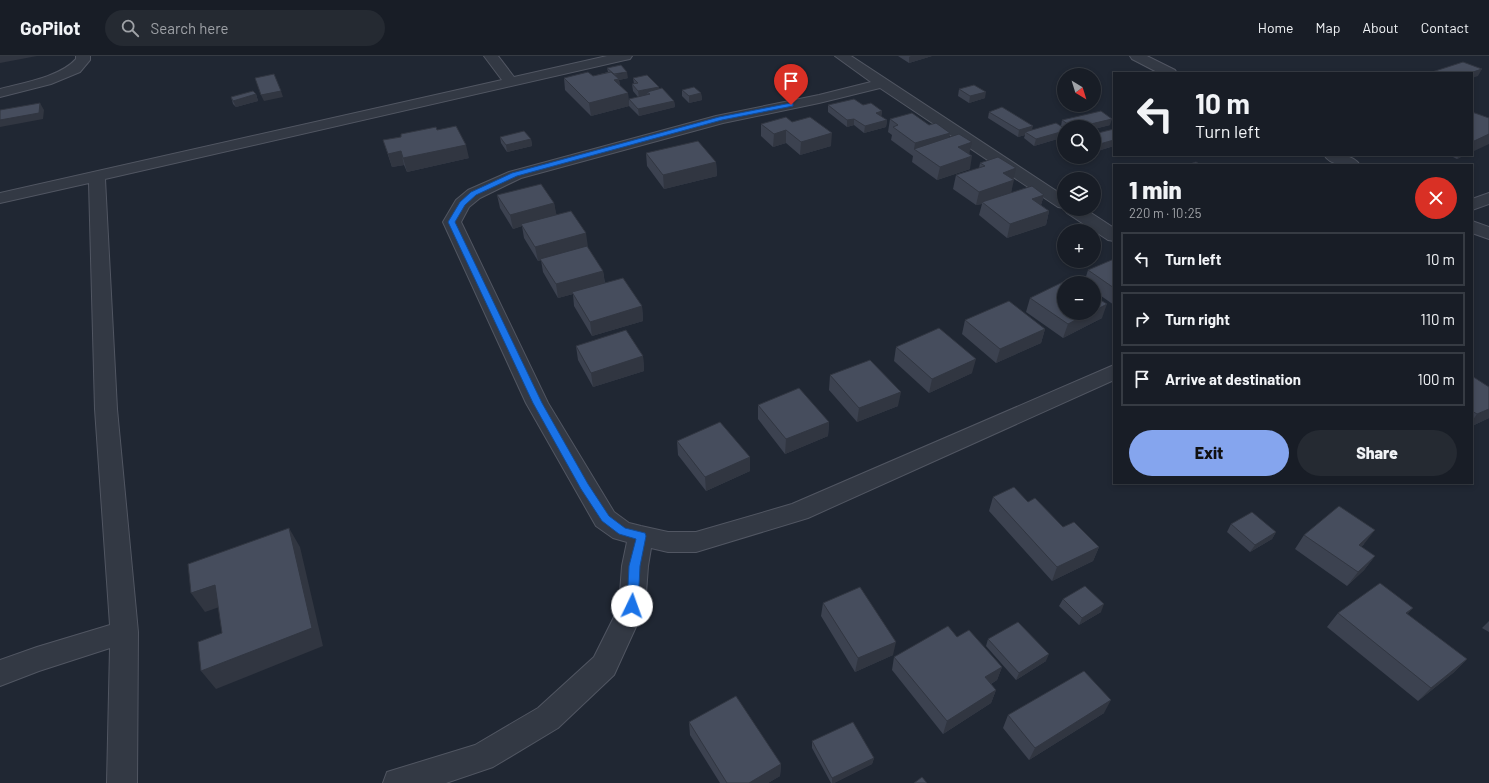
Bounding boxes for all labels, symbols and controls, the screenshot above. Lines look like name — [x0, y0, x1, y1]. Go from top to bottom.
search box — [105, 10, 385, 46]
text: GoPilot — [20, 16, 81, 39]
icon: search — [119, 17, 141, 39]
text: Search here — [151, 19, 229, 37]
text: Home — [1258, 19, 1294, 36]
text: Map — [1316, 19, 1340, 36]
text: About — [1362, 19, 1399, 36]
text: Contact — [1421, 19, 1469, 36]
pin — [774, 64, 808, 105]
north arrow — [1057, 68, 1101, 112]
map controls — [1057, 68, 1101, 320]
icon: arrive — [780, 70, 802, 92]
text: 10 m — [1195, 86, 1250, 120]
icon: left — [1129, 88, 1181, 140]
button: search — [1057, 120, 1101, 164]
text: Turn left — [1195, 120, 1261, 142]
button: layers — [1057, 172, 1101, 216]
text: 1 min — [1129, 175, 1182, 204]
button: close — [1415, 177, 1457, 219]
text: 220 m · 10:25 — [1129, 205, 1202, 221]
button: + — [1057, 224, 1101, 268]
icon: left — [1131, 248, 1153, 270]
text: Turn left — [1165, 250, 1221, 268]
text: 10 m — [1426, 250, 1455, 268]
button: − — [1057, 276, 1101, 320]
icon: right — [1131, 308, 1153, 330]
text: Turn right — [1165, 310, 1230, 328]
text: 110 m — [1421, 310, 1455, 328]
icon: arrive — [1131, 368, 1153, 390]
text: Arrive at destination — [1165, 370, 1301, 388]
text: 100 m — [1417, 370, 1455, 388]
button: Exit — [1129, 430, 1289, 476]
button: Share — [1297, 430, 1457, 476]
position arrow — [611, 585, 653, 627]

